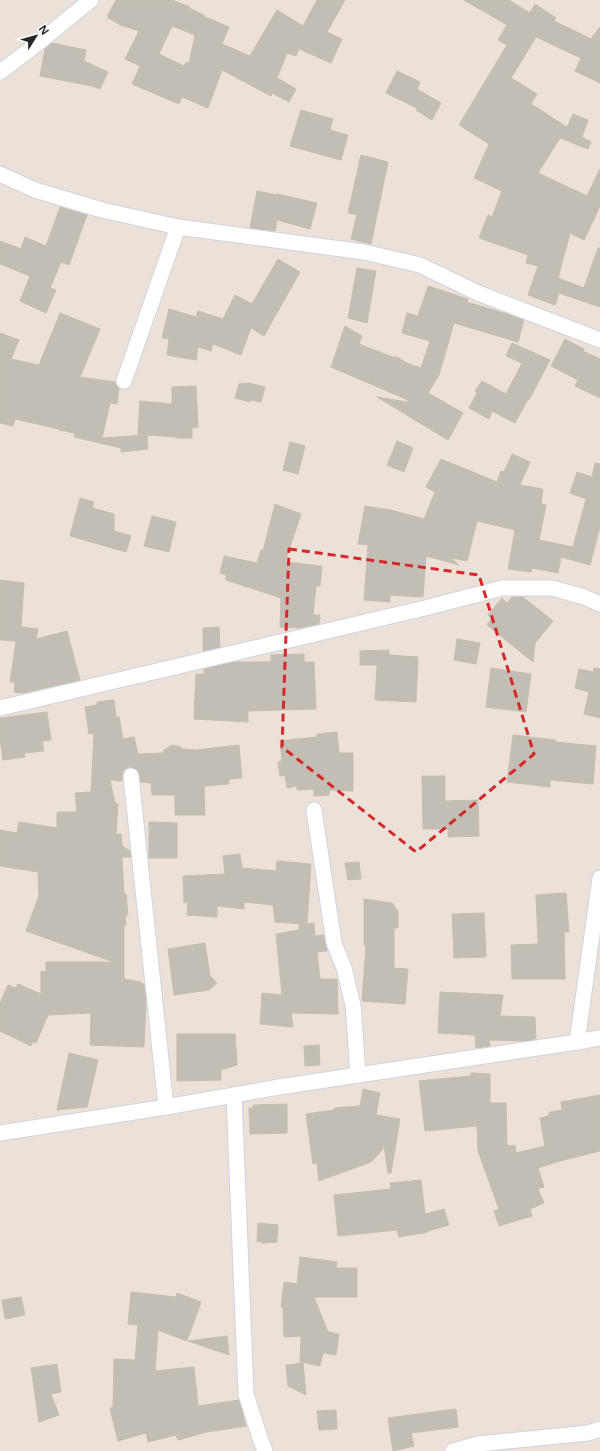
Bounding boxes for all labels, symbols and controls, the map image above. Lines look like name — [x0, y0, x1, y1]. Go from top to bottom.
north arrow — [16, 16, 56, 56]
text: N — [36, 22, 53, 38]

